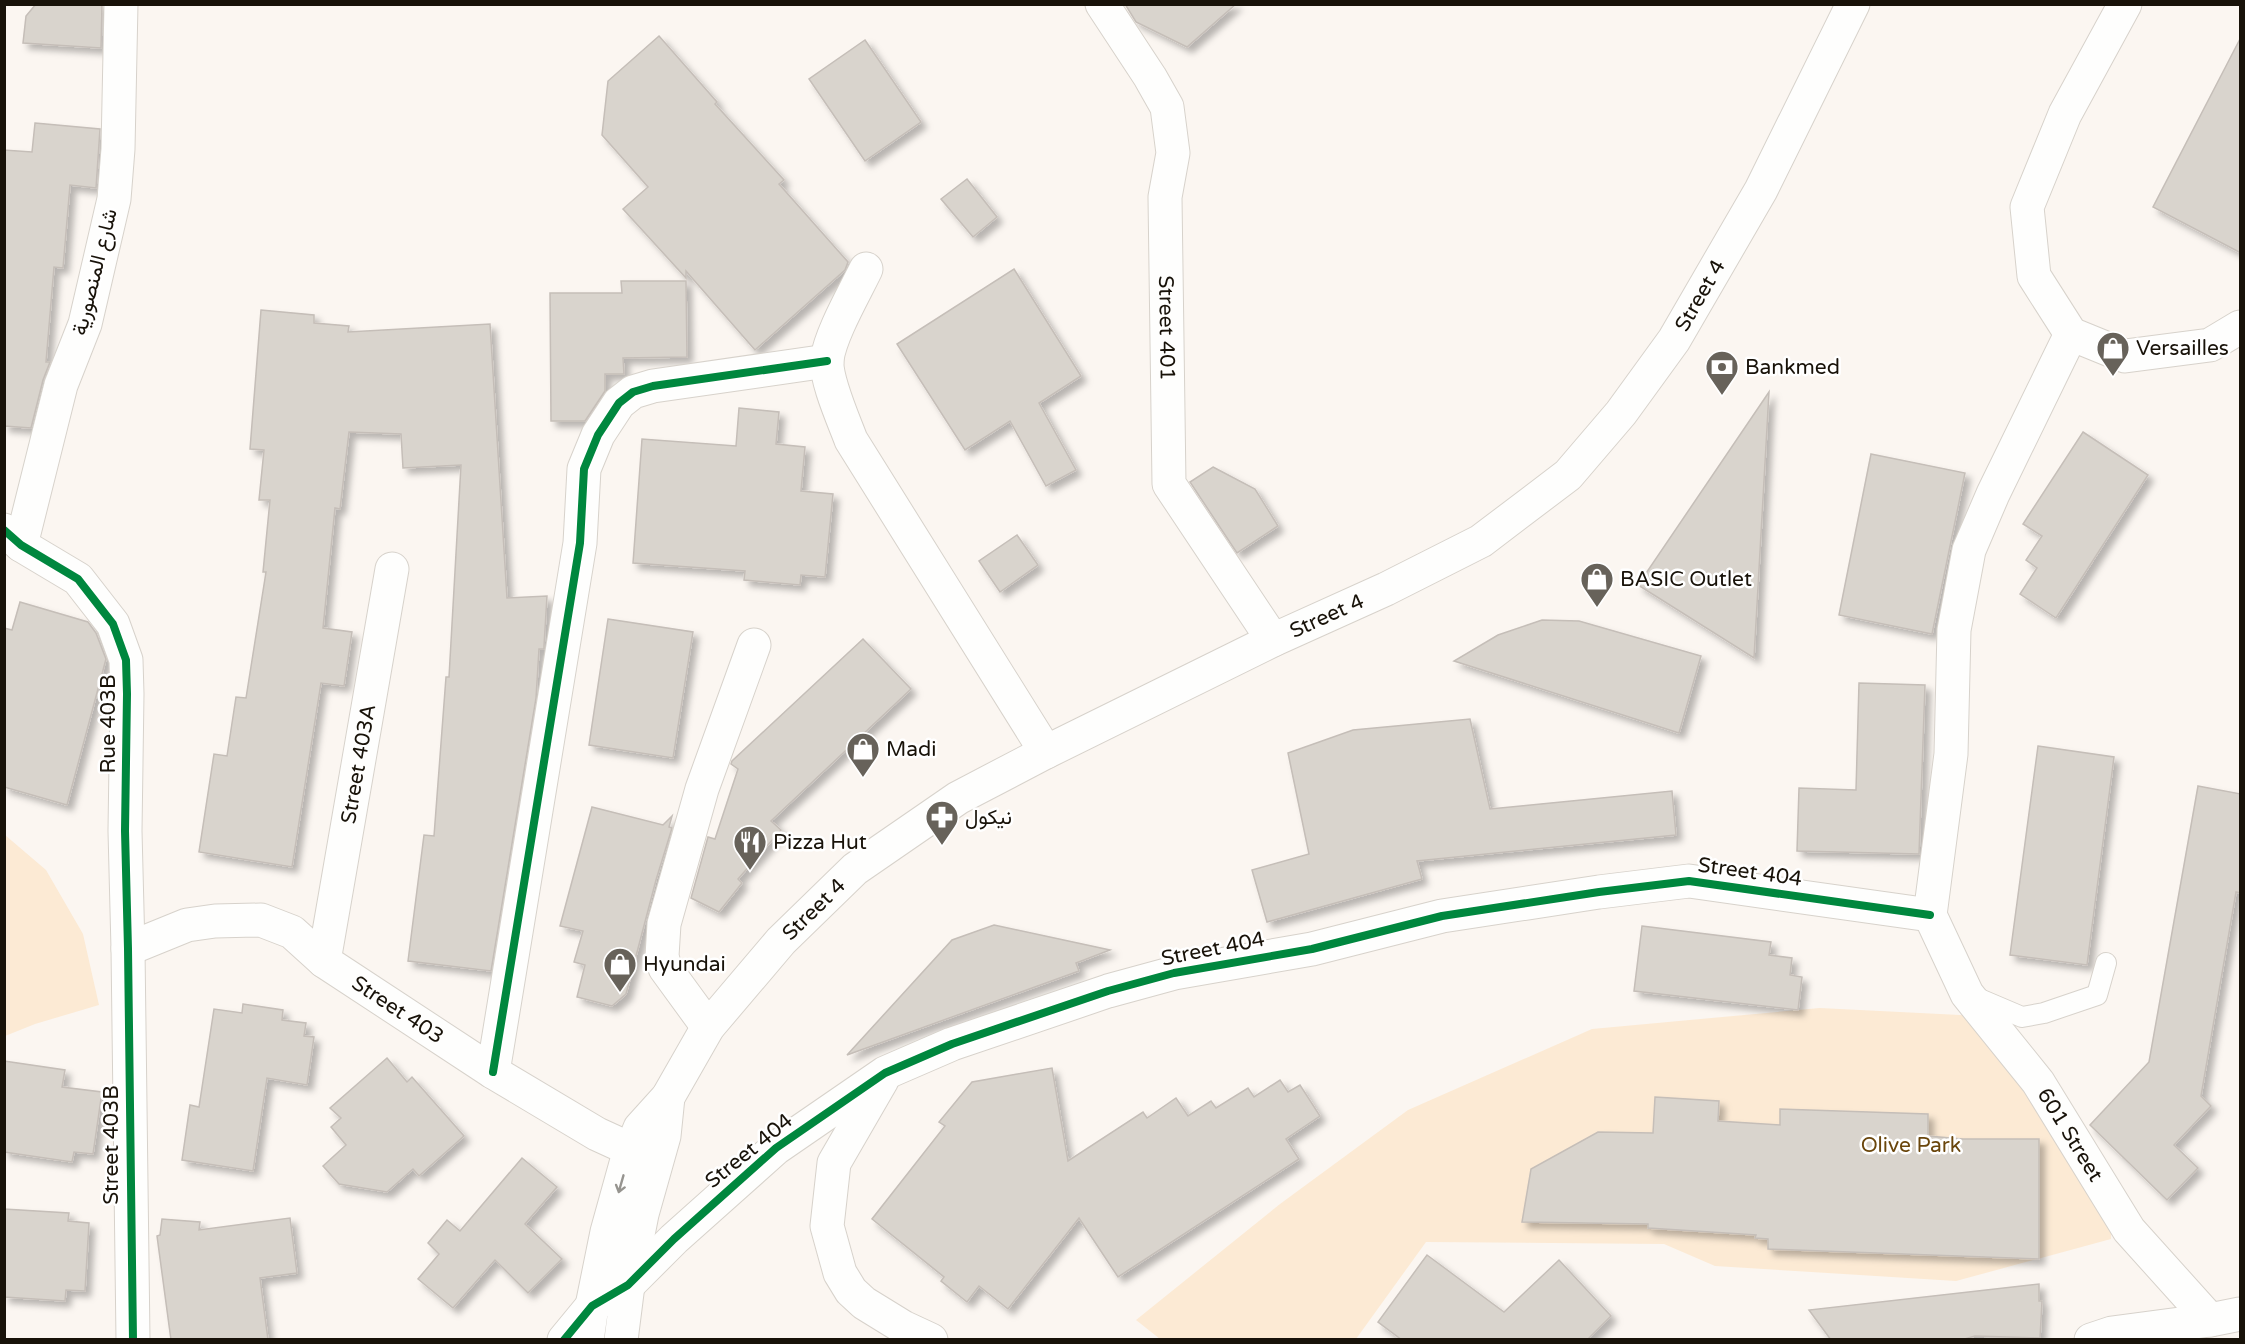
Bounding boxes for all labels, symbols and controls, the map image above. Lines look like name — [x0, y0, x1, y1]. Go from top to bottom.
street label: شارع المنصورية — [67, 206, 124, 338]
street label: Street 4 — [1669, 255, 1730, 336]
street label: Street 401 — [1154, 275, 1180, 381]
shop icon: Versailles — [2095, 330, 2131, 377]
place label: Versailles — [2136, 336, 2229, 361]
bank icon: Bankmed — [1704, 349, 1740, 396]
place label: Bankmed — [1745, 355, 1840, 380]
shop icon: BASIC Outlet — [1579, 561, 1615, 608]
place label: BASIC Outlet — [1620, 567, 1752, 592]
street label: Street 4 — [1286, 588, 1368, 643]
street label: Rue 403B — [96, 674, 121, 774]
street label: Street 403A — [336, 702, 381, 826]
shop icon: Madi — [845, 731, 881, 778]
place label: Madi — [886, 737, 937, 762]
pharmacy icon: نيكول — [924, 799, 960, 846]
place label: نيكول — [965, 805, 1012, 830]
restaurant icon: Pizza Hut — [732, 824, 768, 871]
place label: Pizza Hut — [773, 830, 867, 855]
street label: Street 404 — [1696, 852, 1804, 892]
street label: Street 4 — [777, 873, 851, 946]
street label: Street 404 — [1159, 927, 1267, 971]
shop icon: Hyundai — [602, 946, 638, 993]
place label: Hyundai — [643, 952, 726, 977]
street label: Street 403 — [347, 970, 449, 1049]
street label: 601 Street — [2032, 1083, 2108, 1186]
street label: Street 403B — [99, 1085, 124, 1205]
street label: Street 404 — [700, 1108, 798, 1194]
park label: Olive Park — [1861, 1133, 1961, 1158]
one-way arrow — [615, 1174, 626, 1193]

